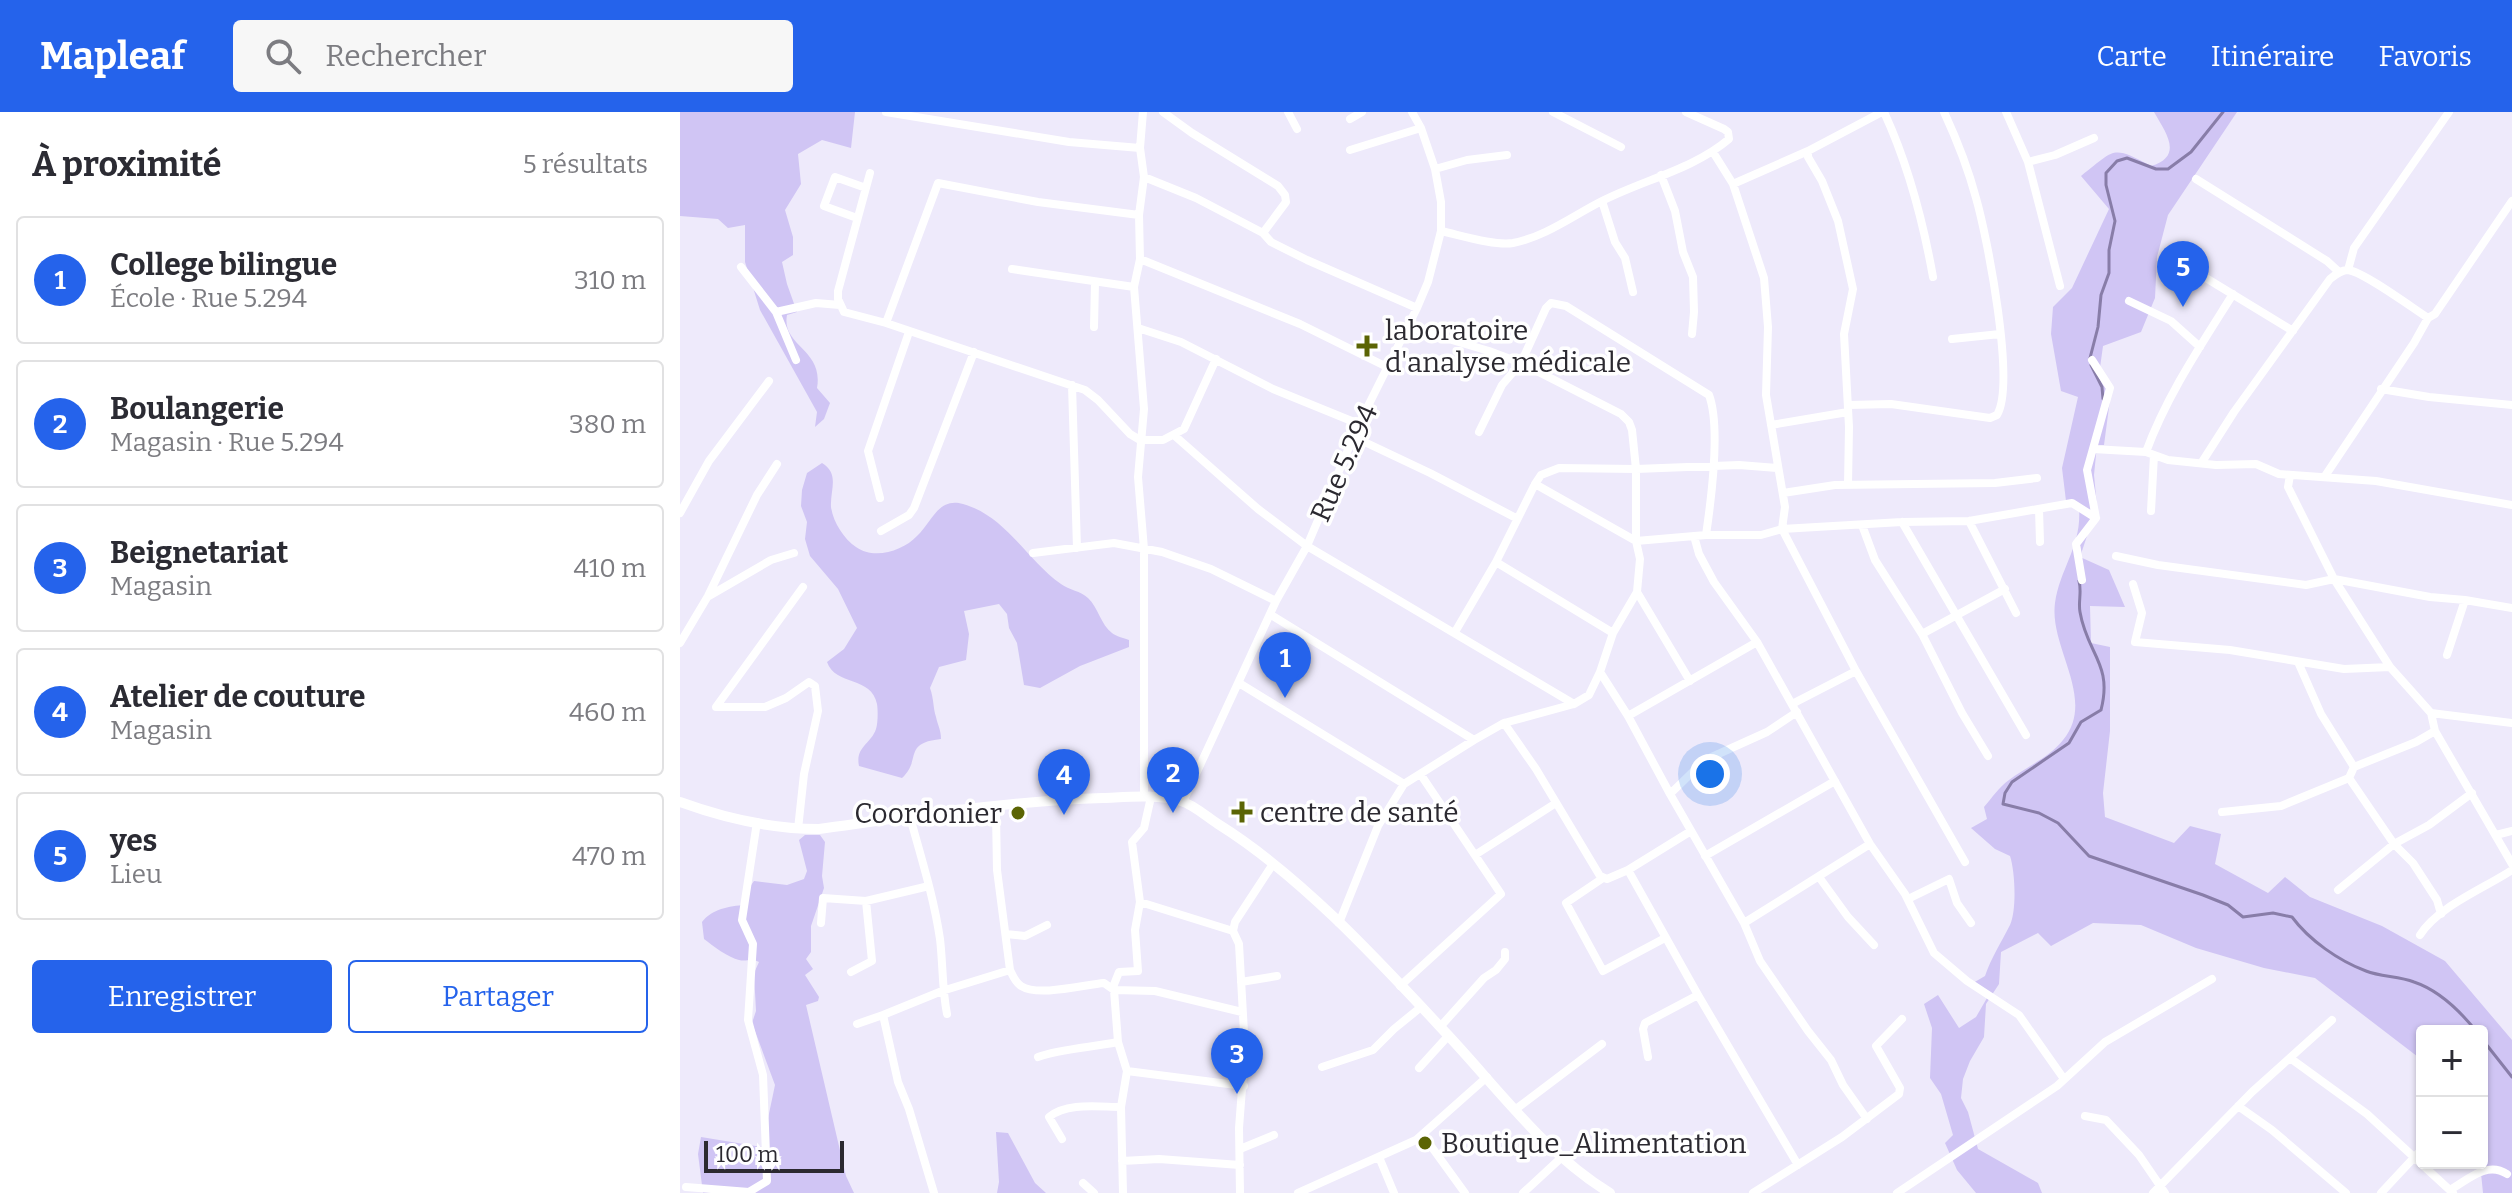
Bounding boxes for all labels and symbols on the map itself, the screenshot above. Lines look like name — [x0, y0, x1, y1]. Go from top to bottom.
pin: 5 — [2157, 241, 2209, 307]
place label: laboratoire d'analyse médicale — [1385, 314, 1631, 379]
marker: laboratoire d'analyse médicale — [1356, 335, 1378, 357]
street label: Rue 5.294 — [1304, 399, 1384, 527]
pin: 1 — [1259, 632, 1311, 698]
pin: 2 — [1147, 747, 1199, 813]
pin: 4 — [1038, 749, 1090, 815]
your location — [1690, 754, 1730, 794]
place label: centre de santé — [1260, 796, 1459, 829]
place label: Coordonier — [854, 797, 1002, 830]
marker: centre de santé — [1231, 801, 1253, 823]
marker: Coordonier — [1009, 804, 1027, 822]
pin: 3 — [1211, 1028, 1263, 1094]
place label: Boutique_Alimentation — [1441, 1127, 1747, 1160]
marker: Boutique_Alimentation — [1416, 1134, 1434, 1152]
scale bar — [704, 1137, 844, 1173]

